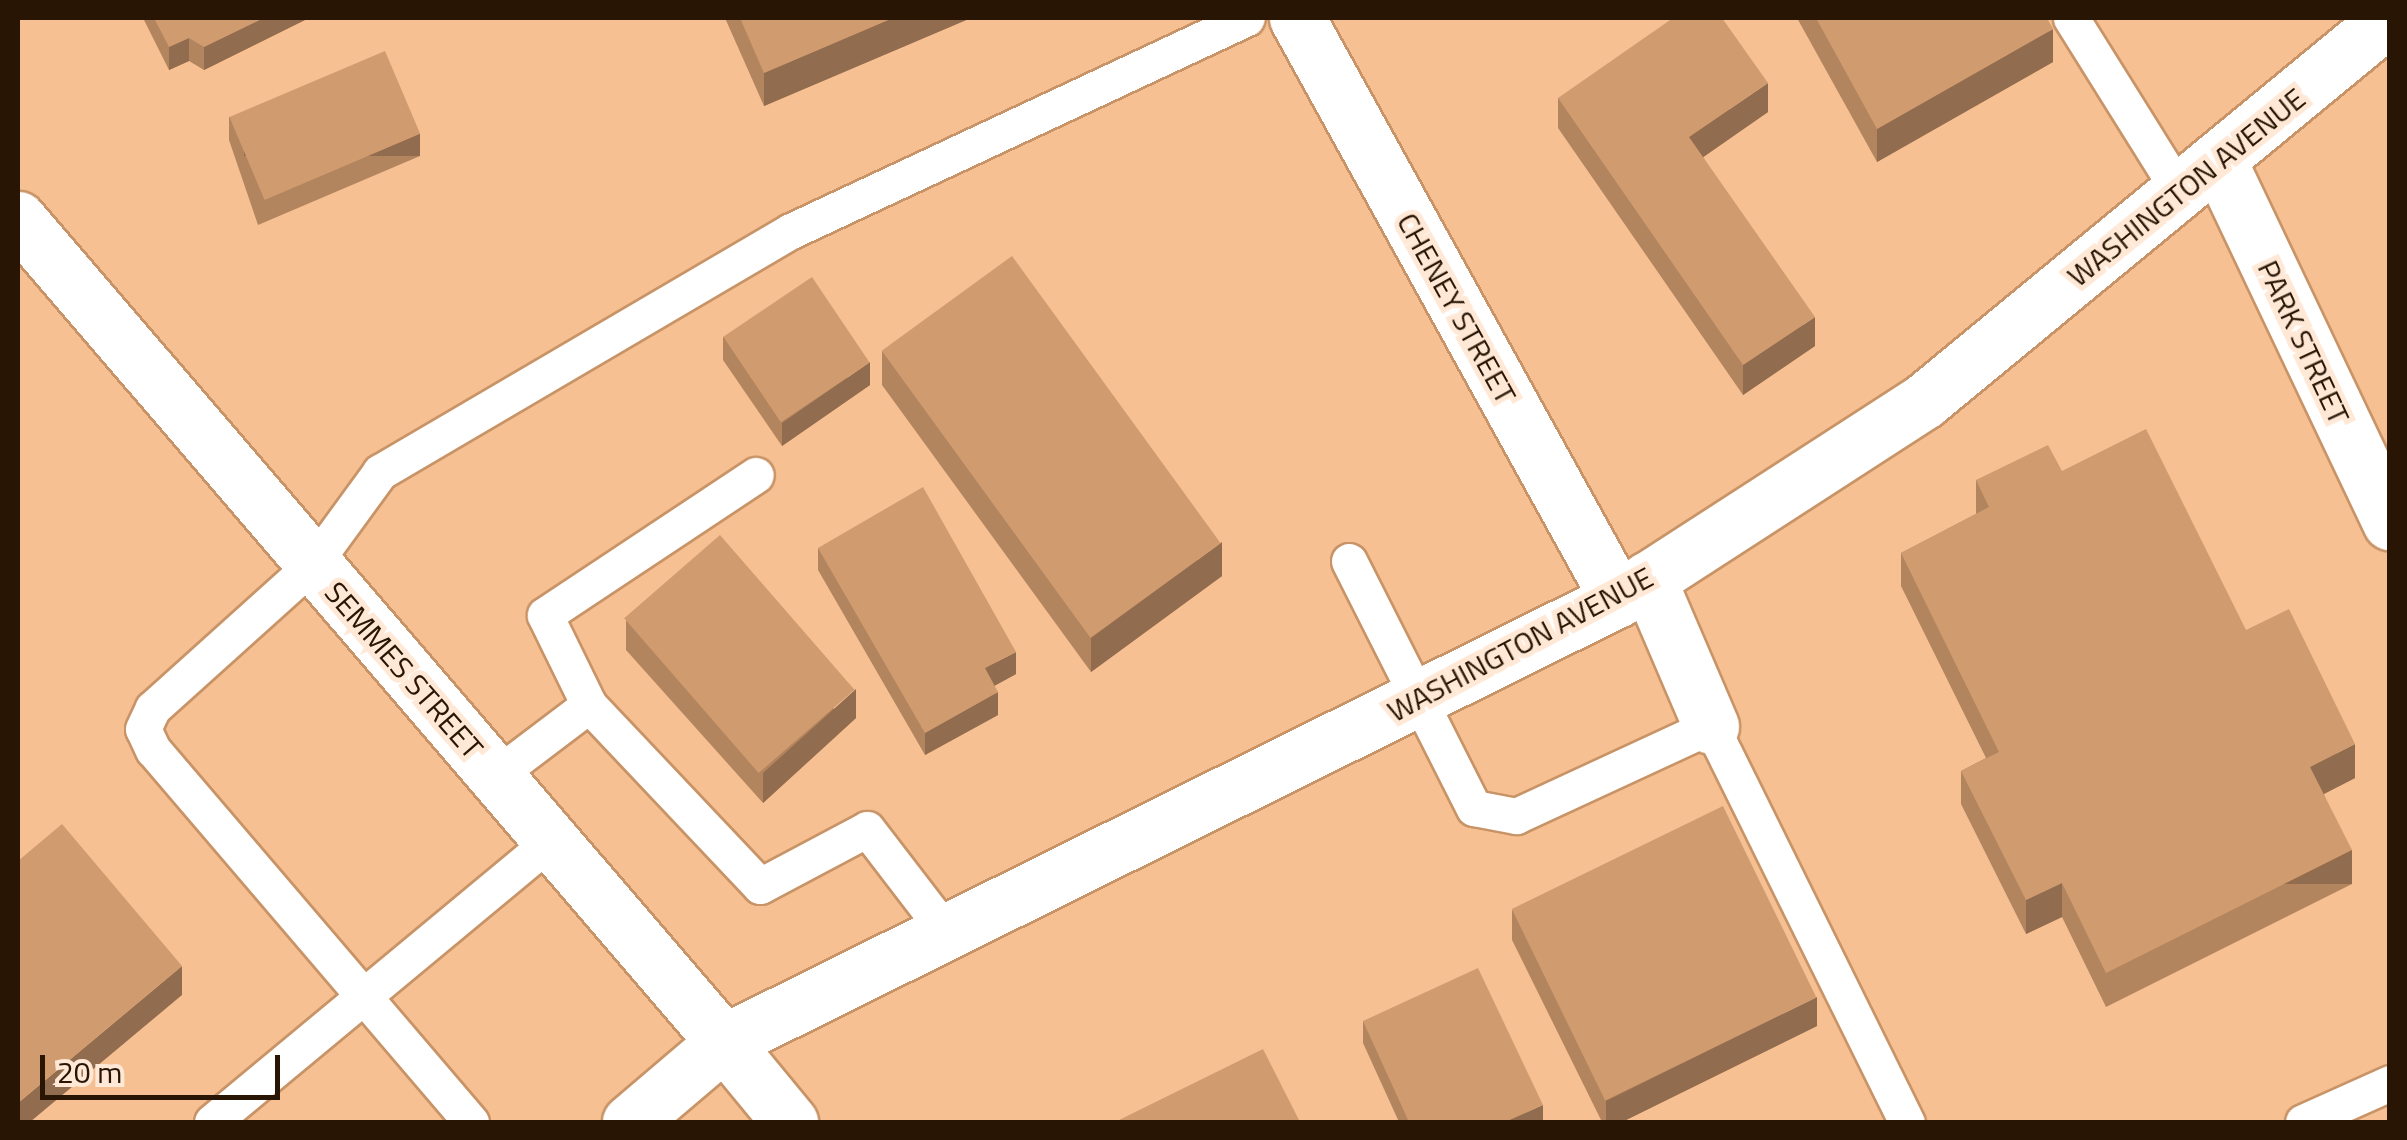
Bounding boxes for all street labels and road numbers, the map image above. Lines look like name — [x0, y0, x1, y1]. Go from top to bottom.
street label: WASHINGTON AVENUE — [2060, 80, 2312, 294]
street label: CHENEY STREET — [1390, 206, 1524, 410]
street label: PARK STREET — [2250, 254, 2358, 430]
street label: WASHINGTON AVENUE — [1381, 559, 1659, 729]
street label: SEMMES STREET — [318, 574, 490, 766]

